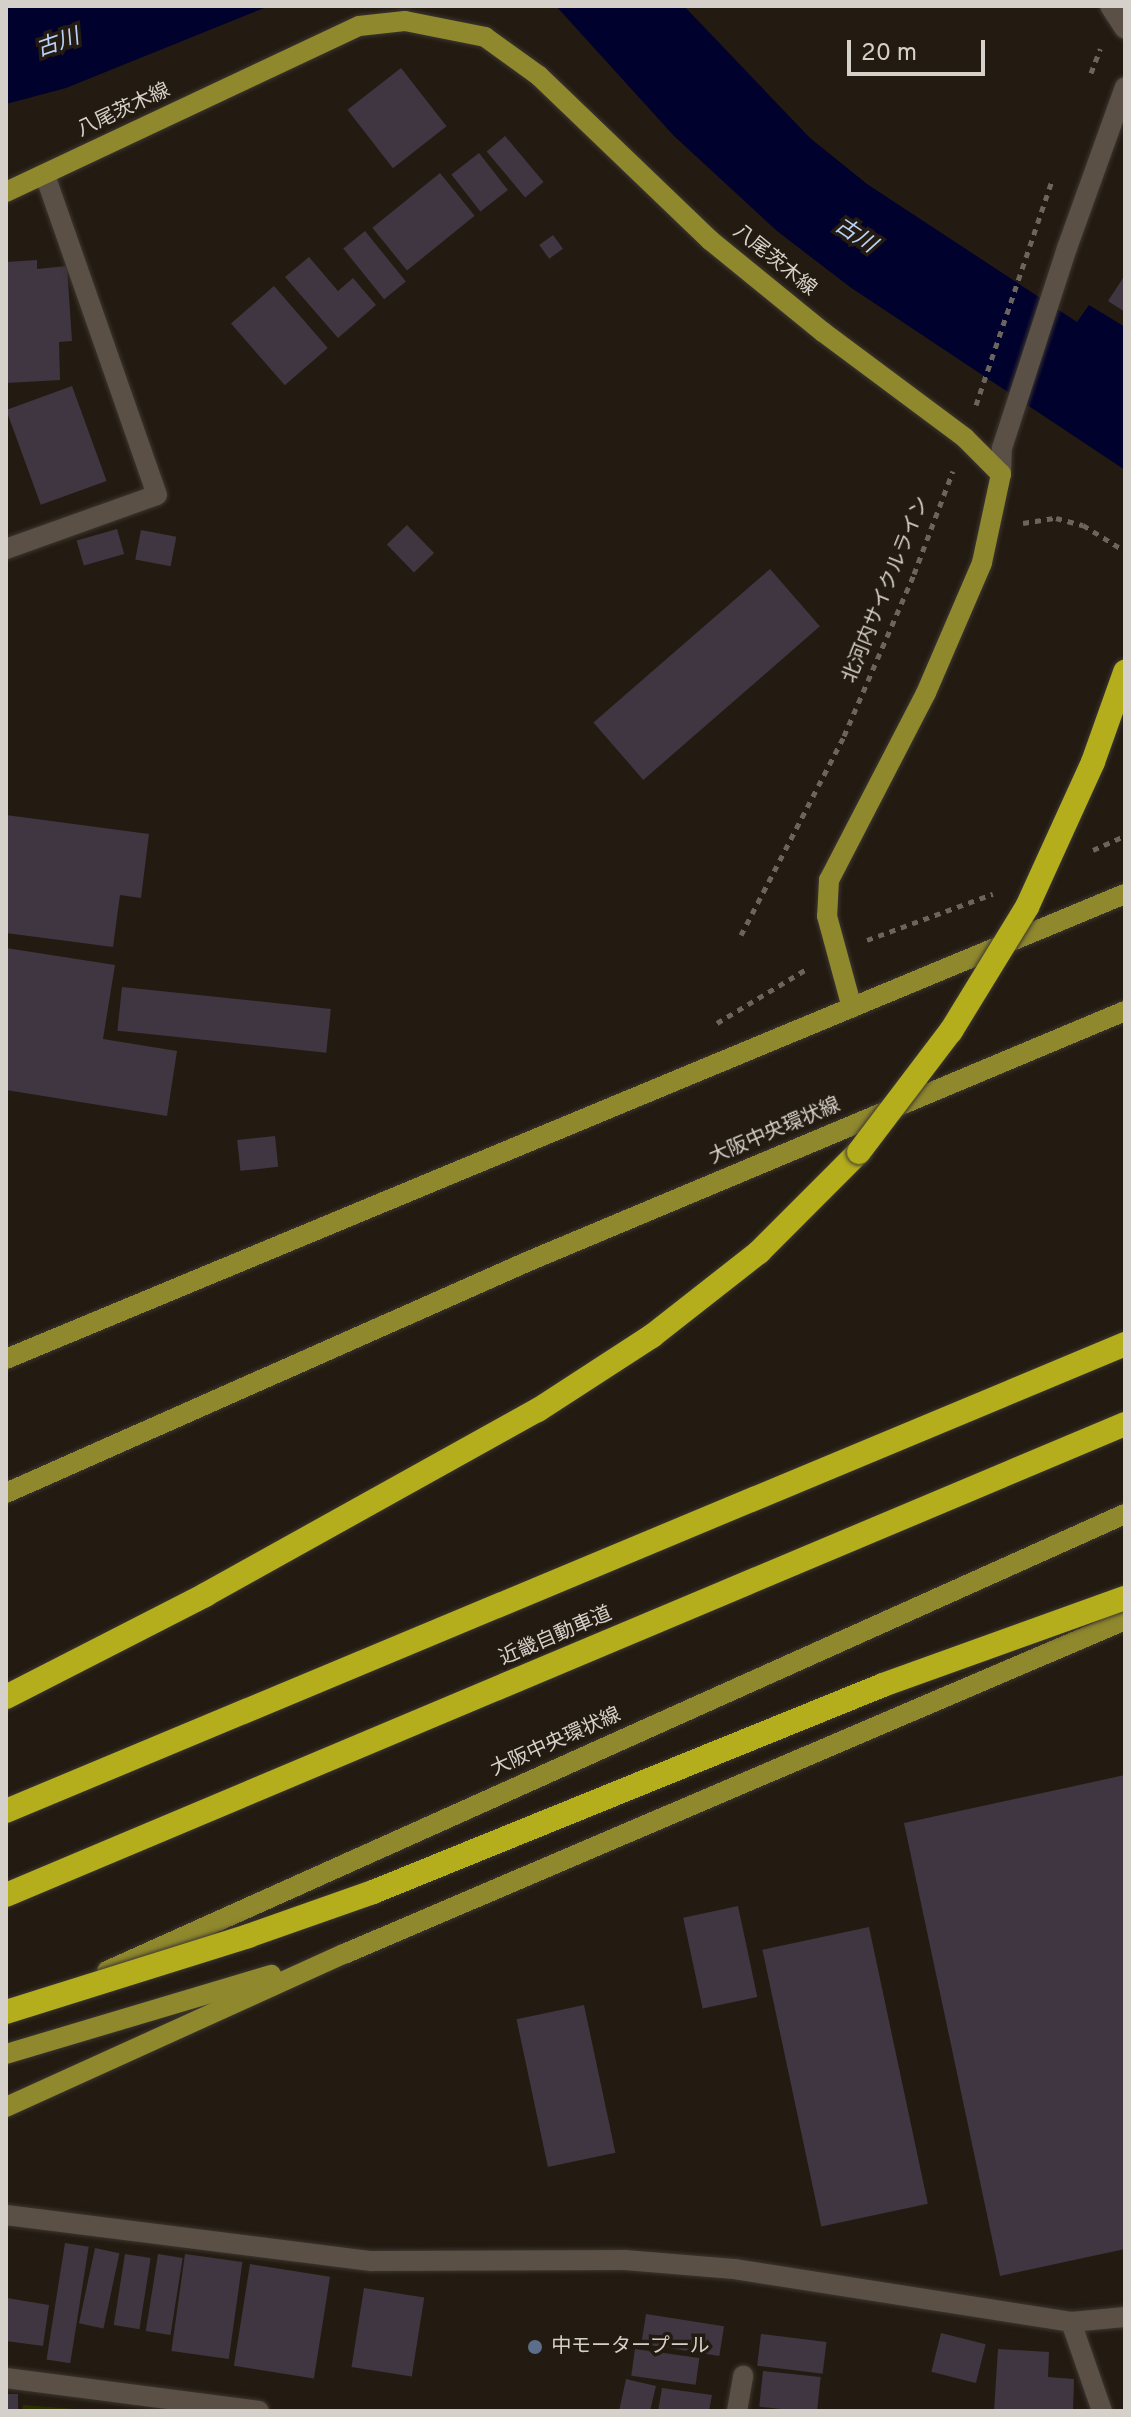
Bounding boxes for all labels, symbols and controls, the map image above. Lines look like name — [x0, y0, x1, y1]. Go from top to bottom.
water label: 古川 — [33, 24, 83, 64]
scale bar — [851, 24, 989, 74]
text: 20 m — [861, 39, 917, 69]
street label: 八尾茨木線 — [74, 79, 174, 143]
water label: 古川 — [829, 213, 881, 259]
street label: 八尾茨木線 — [728, 220, 820, 302]
street label: 北河内サイクルライン — [838, 493, 936, 687]
street label: 大阪中央環状線 — [706, 1094, 844, 1170]
street label: 近畿自動車道 — [496, 1603, 616, 1671]
street label: 大阪中央環状線 — [487, 1704, 625, 1782]
place label: 中モータープール — [551, 2335, 711, 2359]
marker: 中モータープール — [526, 2338, 544, 2356]

